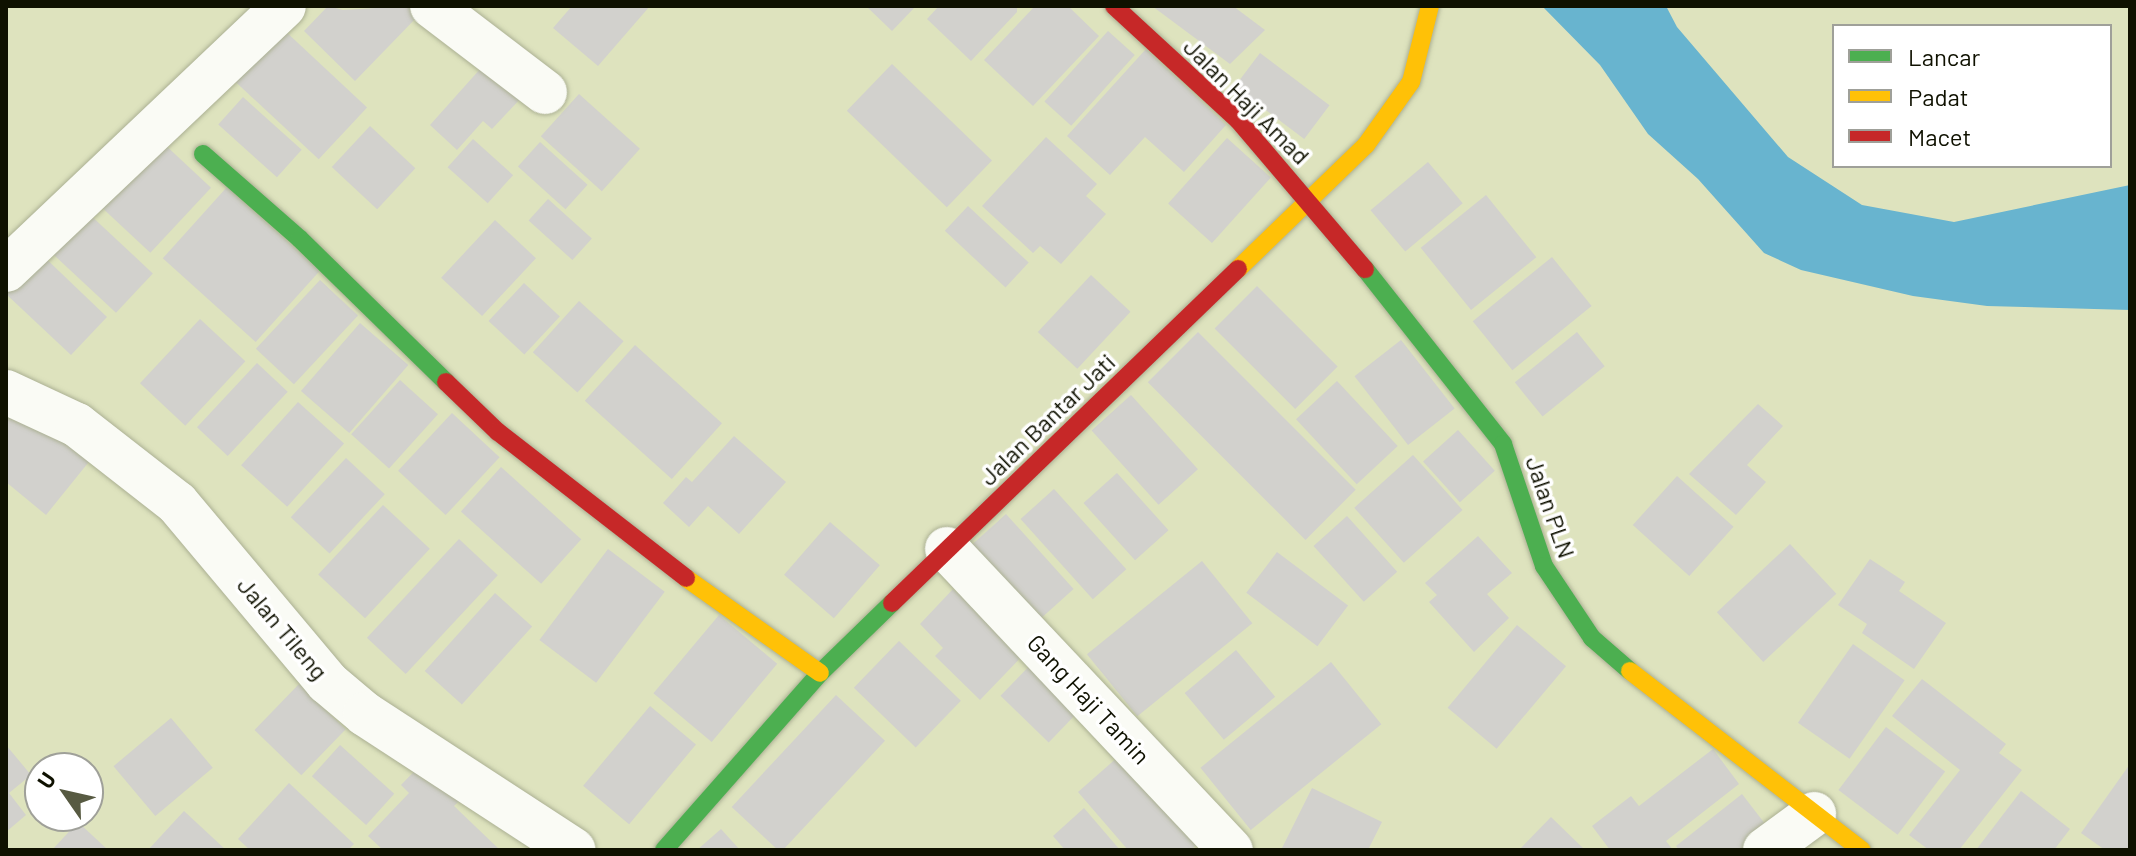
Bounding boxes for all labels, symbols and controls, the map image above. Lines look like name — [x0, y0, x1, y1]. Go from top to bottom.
legend — [1832, 24, 2112, 168]
street label: Jalan Haji Amad — [1178, 32, 1316, 170]
text: Lancar — [1908, 42, 1980, 71]
text: Padat — [1908, 82, 1968, 111]
text: Macet — [1908, 122, 1971, 151]
street label: Jalan Bantar Jati — [973, 347, 1121, 491]
street label: Jalan PLN — [1520, 452, 1582, 562]
street label: Jalan Tileng — [232, 571, 334, 685]
street label: Gang Haji Tamin — [1022, 628, 1156, 770]
north arrow — [24, 752, 104, 832]
text: U — [31, 767, 60, 793]

